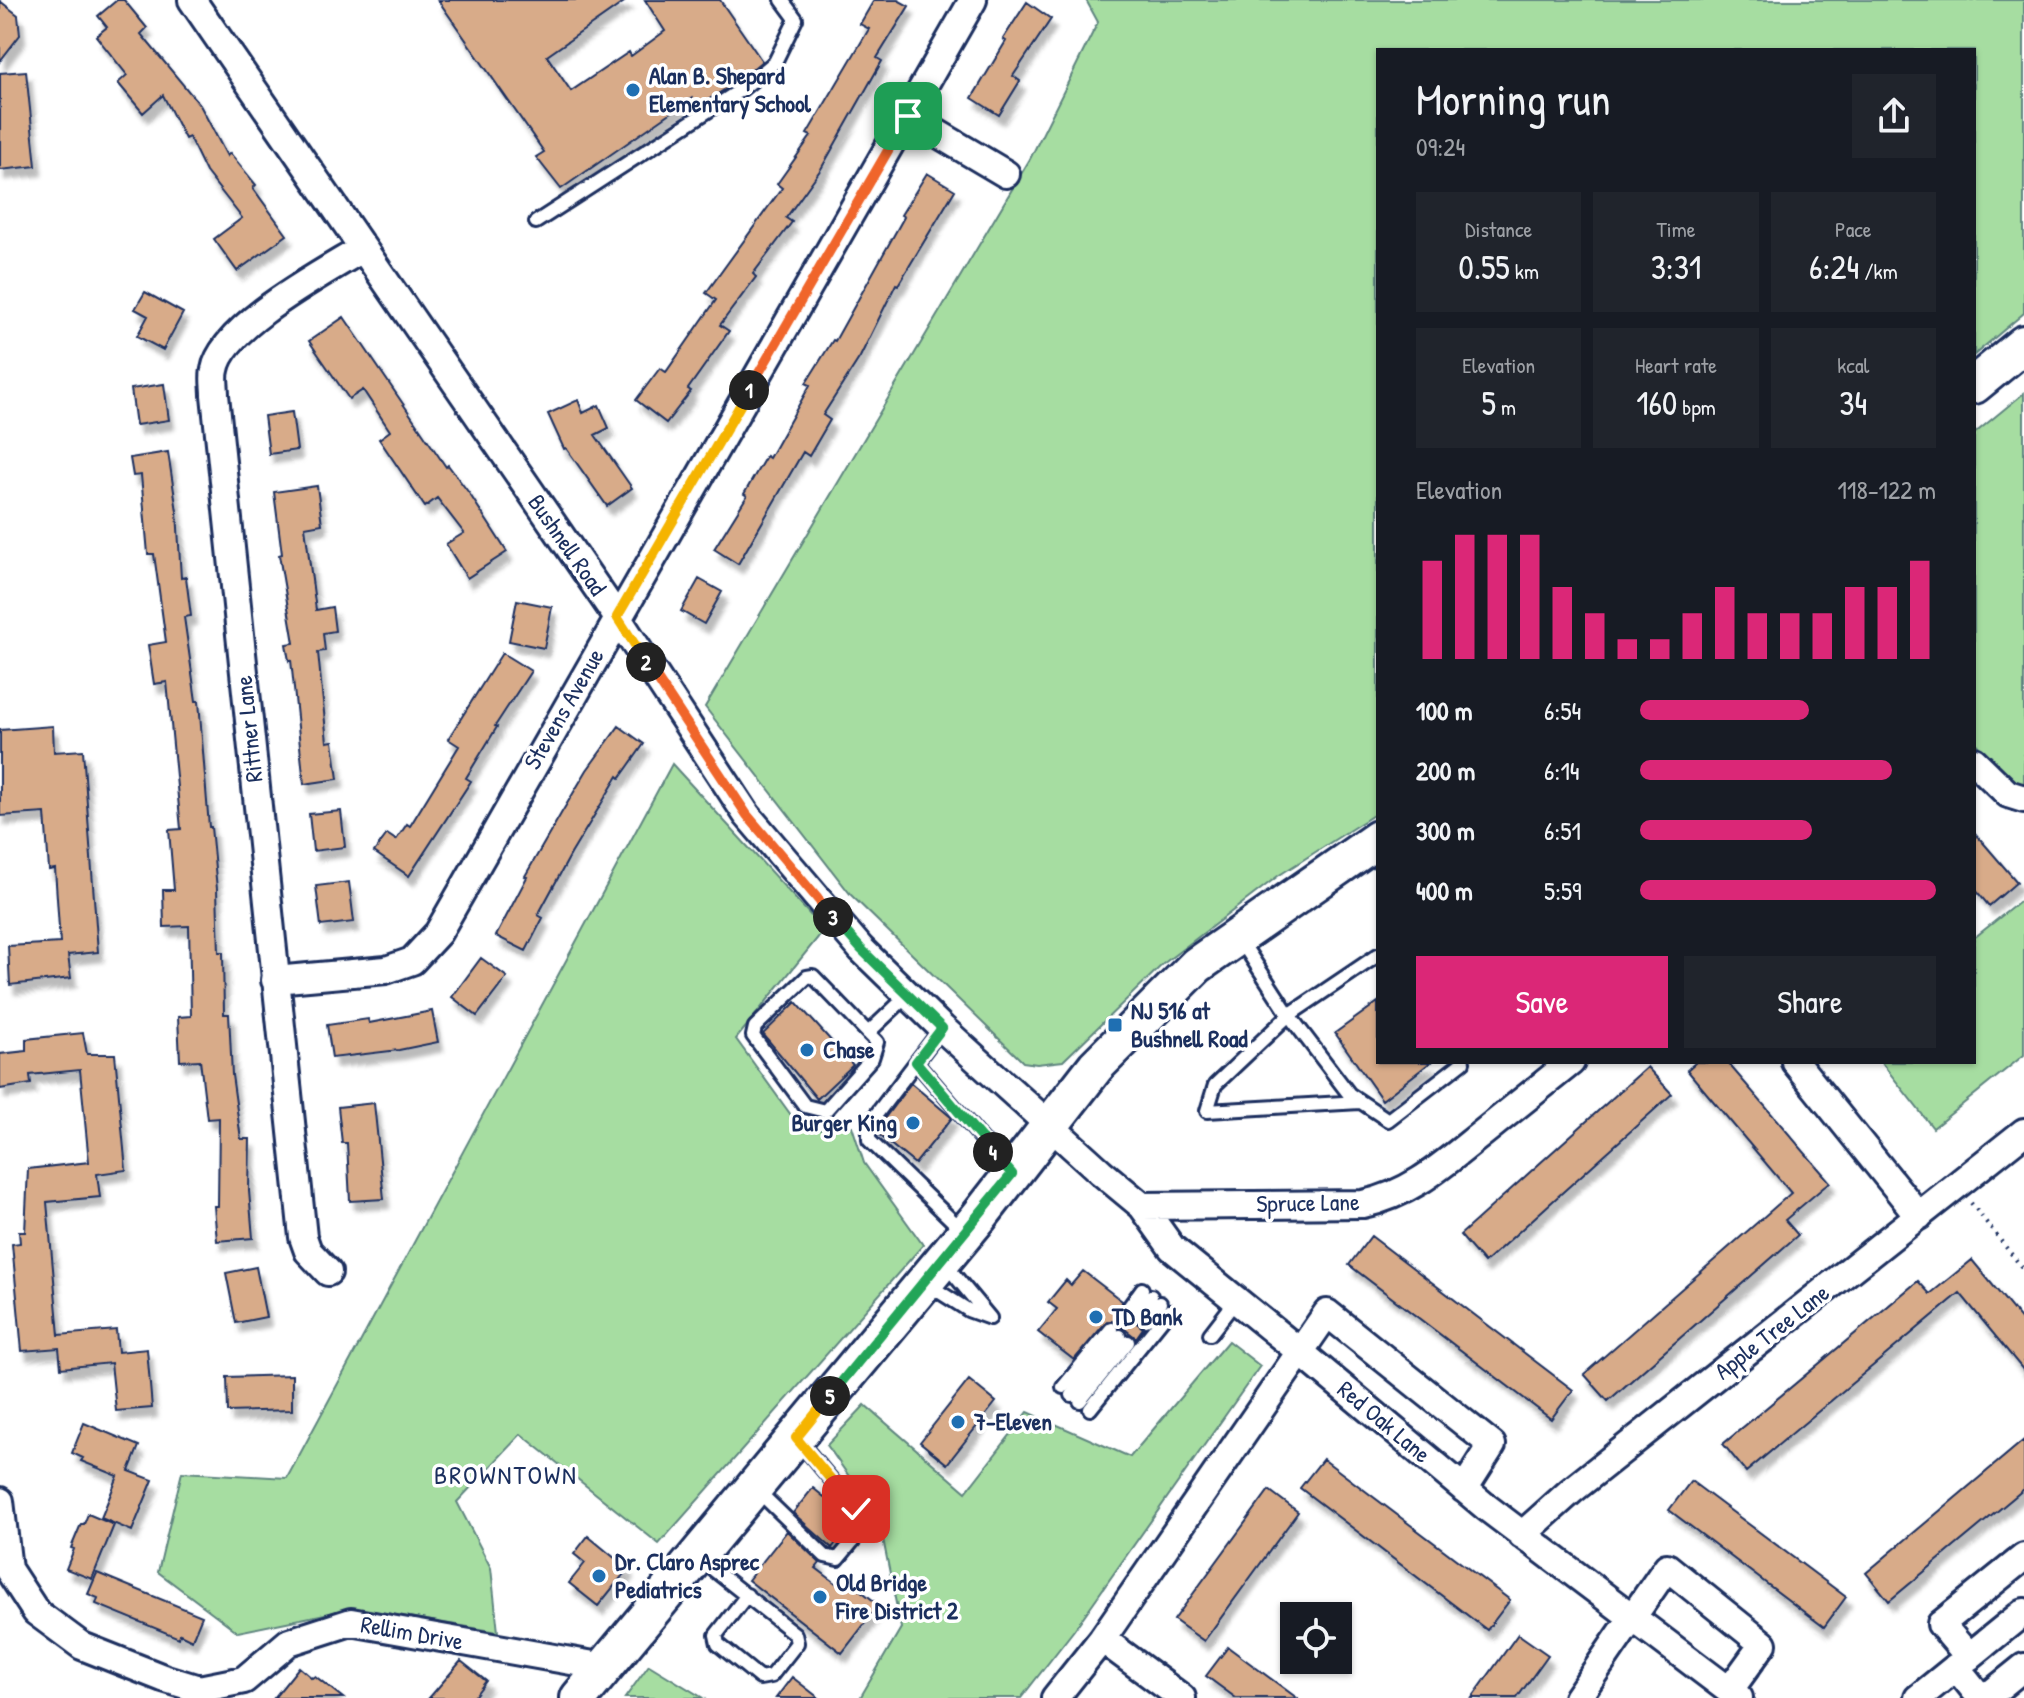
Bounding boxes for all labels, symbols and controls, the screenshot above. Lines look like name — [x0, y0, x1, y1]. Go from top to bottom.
place label: Alan B. Shepard Elementary School — [649, 59, 812, 120]
text: Morning run — [1416, 69, 1611, 129]
button: share — [1852, 74, 1936, 158]
marker: Alan B. Shepard Elementary School — [624, 81, 642, 99]
pin — [874, 82, 942, 150]
icon: arrive — [886, 94, 930, 138]
text: 09:24 — [1416, 129, 1465, 164]
text: Distance — [1465, 214, 1532, 244]
text: Time — [1657, 214, 1695, 244]
text: Pace — [1835, 214, 1872, 244]
text: 0.55 — [1458, 244, 1510, 290]
text: 3:31 — [1651, 244, 1701, 290]
text: 6:24 — [1809, 244, 1859, 290]
text: km — [1510, 256, 1539, 286]
text: /km — [1859, 256, 1898, 286]
text: Elevation — [1462, 350, 1535, 380]
text: Heart rate — [1635, 350, 1717, 380]
text: kcal — [1837, 350, 1869, 380]
pin: 1 — [729, 370, 769, 410]
text: 1 — [745, 375, 753, 405]
text: 5 — [1481, 380, 1496, 426]
text: 160 — [1636, 380, 1677, 426]
text: 34 — [1839, 380, 1867, 426]
text: m — [1496, 392, 1516, 422]
text: bpm — [1677, 392, 1716, 422]
text: Elevation — [1416, 472, 1502, 507]
text: 118–122 m — [1838, 472, 1936, 507]
street label: Bushnell Road — [521, 487, 614, 601]
street label: Stevens Avenue — [516, 642, 611, 775]
pin: 2 — [626, 642, 666, 682]
text: 2 — [641, 647, 651, 677]
street label: Rittner Lane — [226, 674, 269, 784]
text: 100 m — [1416, 693, 1472, 728]
text: 6:54 — [1544, 693, 1581, 728]
text: 200 m — [1416, 753, 1475, 788]
text: 6:14 — [1544, 753, 1580, 788]
text: 300 m — [1416, 813, 1475, 848]
text: 6:51 — [1544, 813, 1581, 848]
text: 400 m — [1416, 873, 1473, 908]
text: 5:59 — [1544, 873, 1582, 908]
pin: 3 — [813, 897, 853, 937]
text: 3 — [828, 902, 838, 932]
button: Save — [1416, 956, 1668, 1048]
button: Share — [1684, 956, 1936, 1048]
place label: NJ 516 at Bushnell Road — [1131, 994, 1248, 1054]
marker: NJ 516 at Bushnell Road — [1106, 1016, 1124, 1034]
place label: Chase — [823, 1033, 875, 1065]
marker: Chase — [798, 1041, 816, 1059]
place label: Burger King — [792, 1106, 897, 1139]
marker: Burger King — [904, 1114, 922, 1132]
pin: 4 — [973, 1132, 1013, 1172]
text: 4 — [989, 1137, 997, 1167]
street label: Spruce Lane — [1256, 1185, 1360, 1219]
street label: Apple Tree Lane — [1707, 1276, 1836, 1386]
place label: TD Bank — [1111, 1300, 1183, 1332]
marker: TD Bank — [1087, 1308, 1105, 1326]
street label: Red Oak Lane — [1331, 1373, 1438, 1470]
pin: 5 — [810, 1376, 850, 1416]
text: 5 — [825, 1381, 835, 1411]
place label: 7-Eleven — [973, 1405, 1052, 1437]
marker: 7-Eleven — [949, 1413, 967, 1431]
district label: BROWNTOWN — [434, 1457, 578, 1492]
pin — [822, 1475, 890, 1543]
icon: check — [834, 1487, 878, 1531]
place label: Dr. Claro Asprec Pediatrics — [615, 1545, 760, 1605]
place label: Old Bridge Fire District 2 — [835, 1566, 959, 1626]
marker: Dr. Claro Asprec Pediatrics — [590, 1567, 608, 1585]
marker: Old Bridge Fire District 2 — [811, 1588, 829, 1606]
map controls — [1280, 1602, 1352, 1674]
button: locate — [1280, 1602, 1352, 1674]
street label: Rellim Drive — [359, 1607, 466, 1657]

